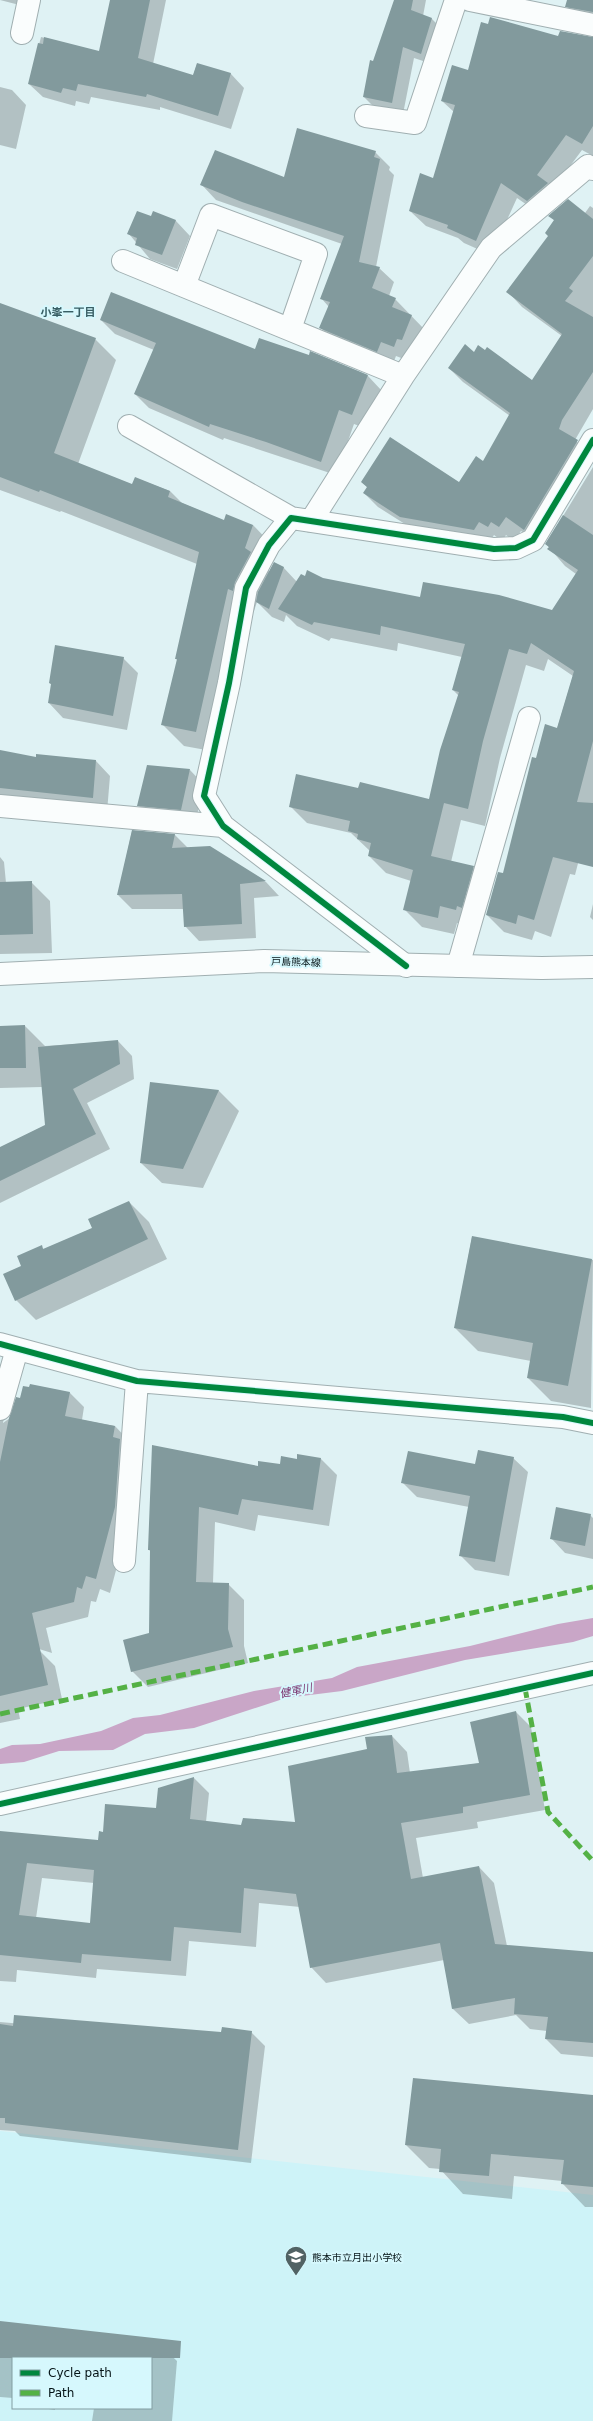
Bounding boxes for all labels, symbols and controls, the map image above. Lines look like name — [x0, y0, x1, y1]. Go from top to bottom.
district label: 小峯一丁目 — [41, 306, 96, 319]
street label: 戸島熊本線 — [271, 956, 321, 968]
water label: 健軍川 — [279, 1681, 314, 1701]
school or university icon: 熊本市立月出小学校 — [283, 2244, 309, 2277]
place label: 熊本市立月出小学校 — [312, 2252, 402, 2263]
legend — [12, 2357, 152, 2409]
text: Cycle path — [48, 2366, 112, 2380]
text: Path — [48, 2386, 74, 2400]

